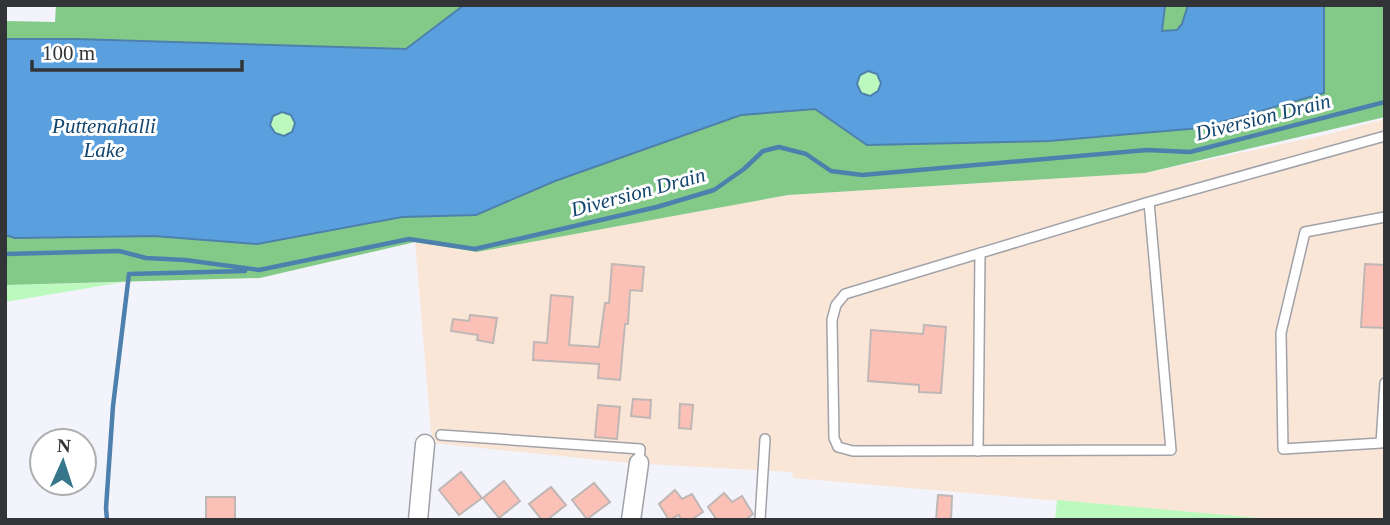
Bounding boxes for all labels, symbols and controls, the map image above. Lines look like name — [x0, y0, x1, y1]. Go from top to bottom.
scale bar — [32, 28, 242, 72]
text: 100 m — [42, 41, 95, 65]
water label: Diversion Drain — [1192, 89, 1333, 146]
water label: Puttenahalli Lake — [51, 114, 156, 162]
water label: Diversion Drain — [567, 163, 708, 222]
north arrow — [28, 427, 98, 497]
text: N — [56, 435, 72, 456]

